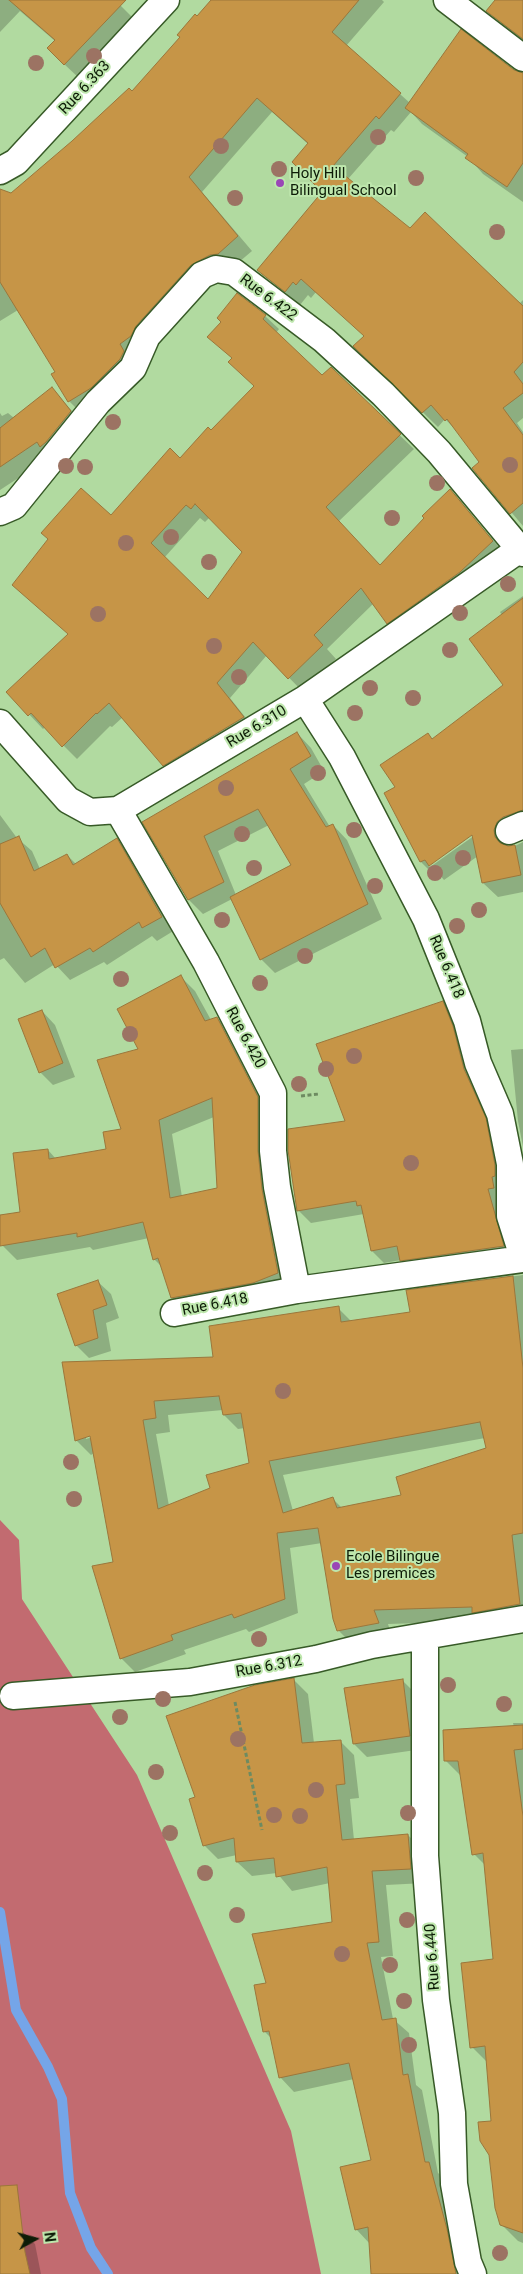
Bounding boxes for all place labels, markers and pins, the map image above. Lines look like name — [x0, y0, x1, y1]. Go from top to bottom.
place label: Holy Hill Bilingual School — [290, 165, 397, 200]
marker: Holy Hill Bilingual School — [274, 177, 286, 189]
place label: Ecole Bilingue Les premices — [346, 1548, 439, 1583]
marker: Ecole Bilingue Les premices — [330, 1560, 342, 1572]

